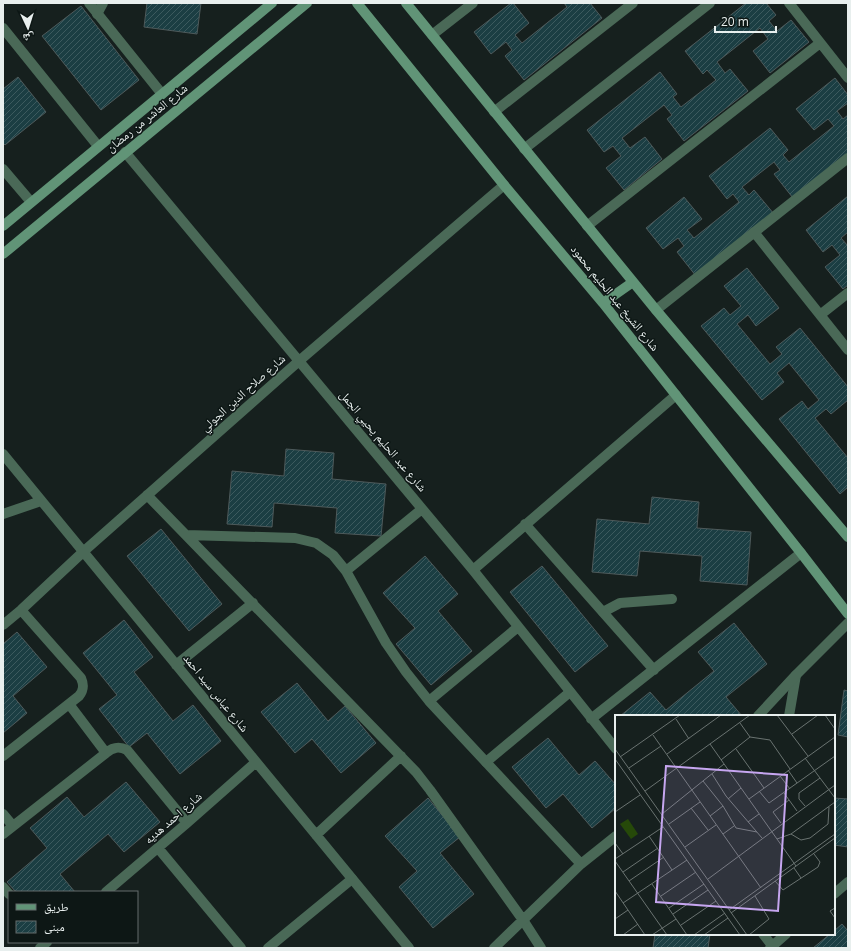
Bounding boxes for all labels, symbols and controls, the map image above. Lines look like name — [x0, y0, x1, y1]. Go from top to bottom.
north arrow — [8, 8, 48, 48]
scale bar — [715, 8, 776, 34]
text: 20 m — [721, 13, 749, 30]
text: ش — [22, 30, 35, 46]
street label: شارع العاشر من رمضان — [102, 79, 191, 156]
street label: شارع الشيخ عبد الحليم محمود — [567, 241, 664, 354]
street label: شارع صلاح الدين الجولي — [197, 350, 290, 437]
street label: شارع عبد الحليم يحيي الجمل — [334, 386, 431, 496]
street label: شارع عباس سيد احمد — [180, 650, 253, 735]
inset map — [615, 715, 835, 935]
street label: شارع احمد هديه — [140, 788, 205, 847]
legend — [8, 891, 138, 943]
text: طريق — [44, 898, 69, 915]
text: مبنى — [44, 918, 65, 935]

